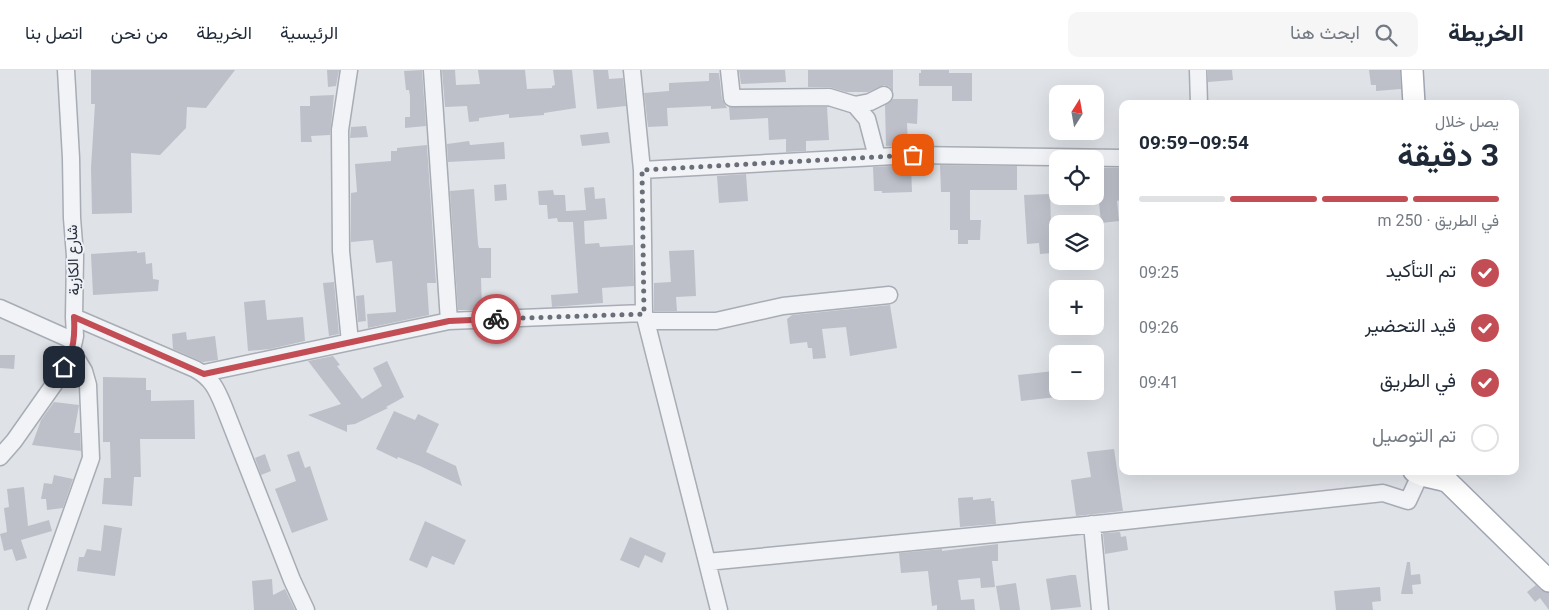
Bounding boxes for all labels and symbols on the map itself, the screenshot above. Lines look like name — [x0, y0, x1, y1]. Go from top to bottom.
north arrow — [1049, 85, 1104, 140]
pin — [892, 134, 934, 176]
street label: شارع الكازية — [63, 224, 85, 296]
courier — [471, 294, 521, 344]
pin — [43, 346, 85, 388]

